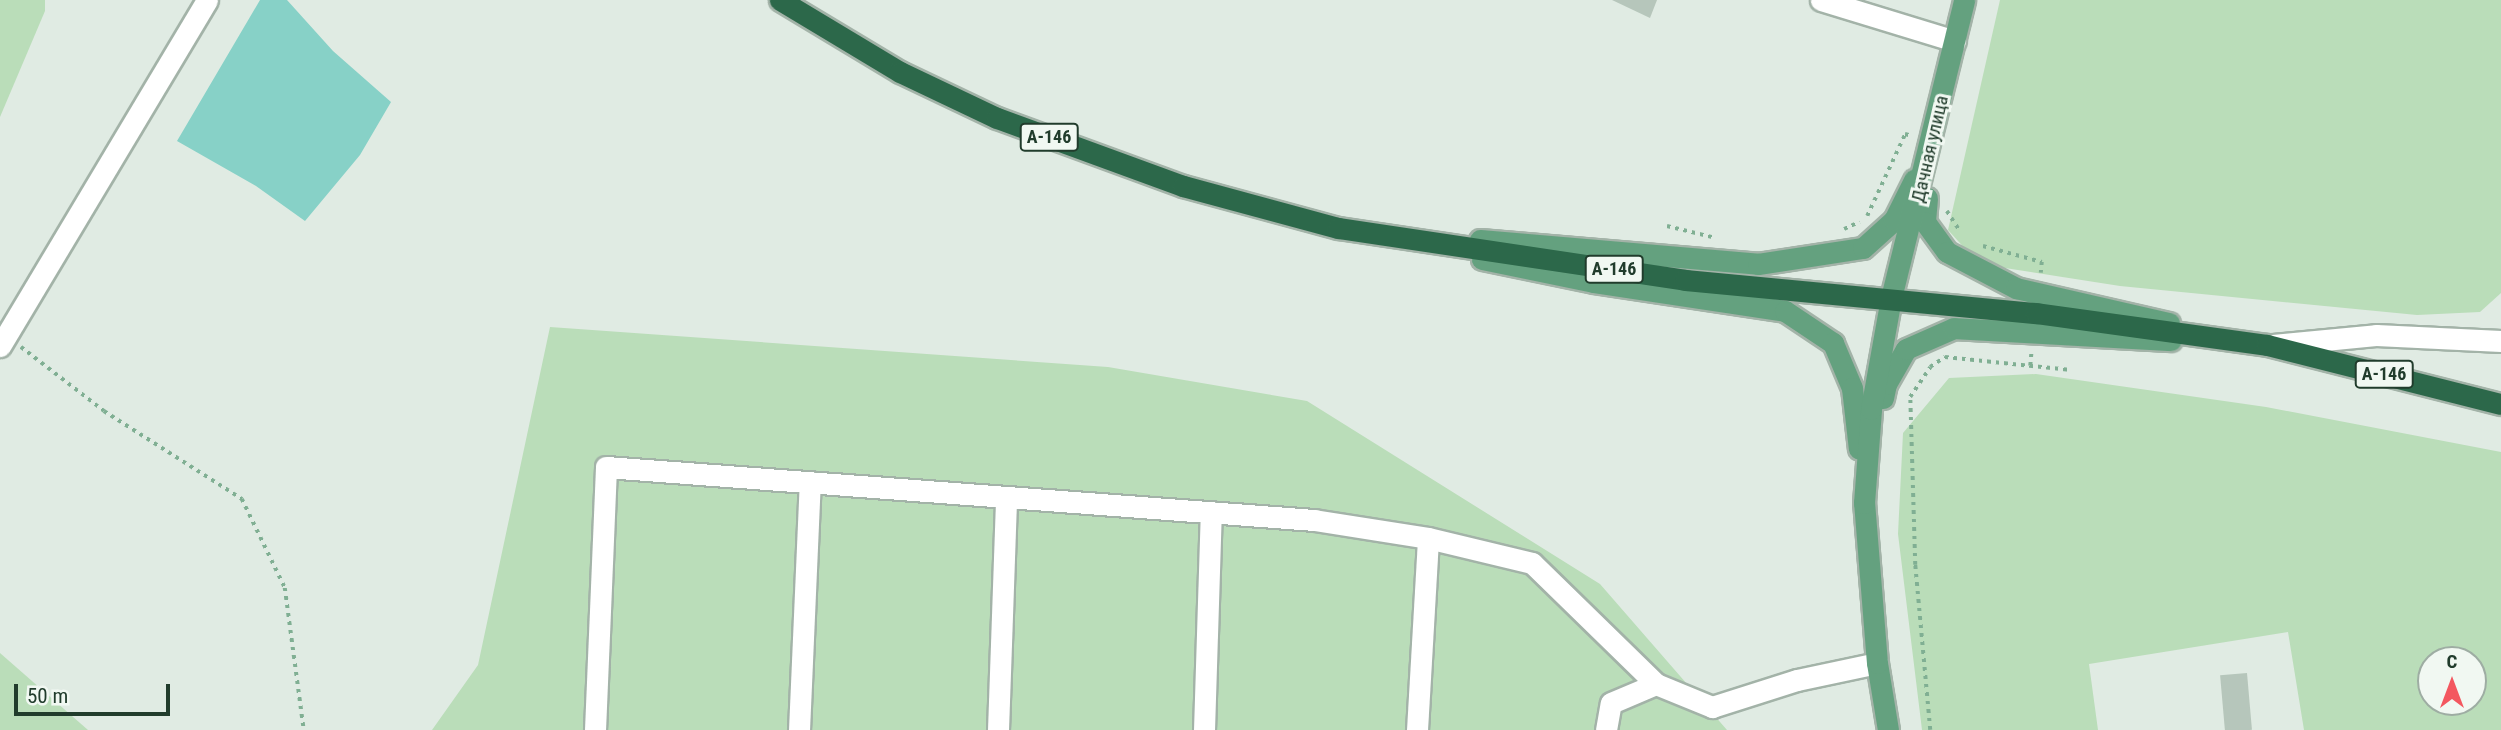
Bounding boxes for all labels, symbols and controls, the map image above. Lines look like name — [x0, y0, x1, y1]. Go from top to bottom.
street label: Дачная улица — [1907, 93, 1953, 205]
road number: А-146 — [1019, 122, 1079, 152]
road number: А-146 — [1584, 255, 1644, 284]
road number: А-146 — [2354, 360, 2414, 388]
north arrow — [2417, 646, 2487, 716]
text: С — [2447, 650, 2457, 673]
scale bar — [18, 670, 173, 714]
text: 50 m — [27, 684, 68, 708]

